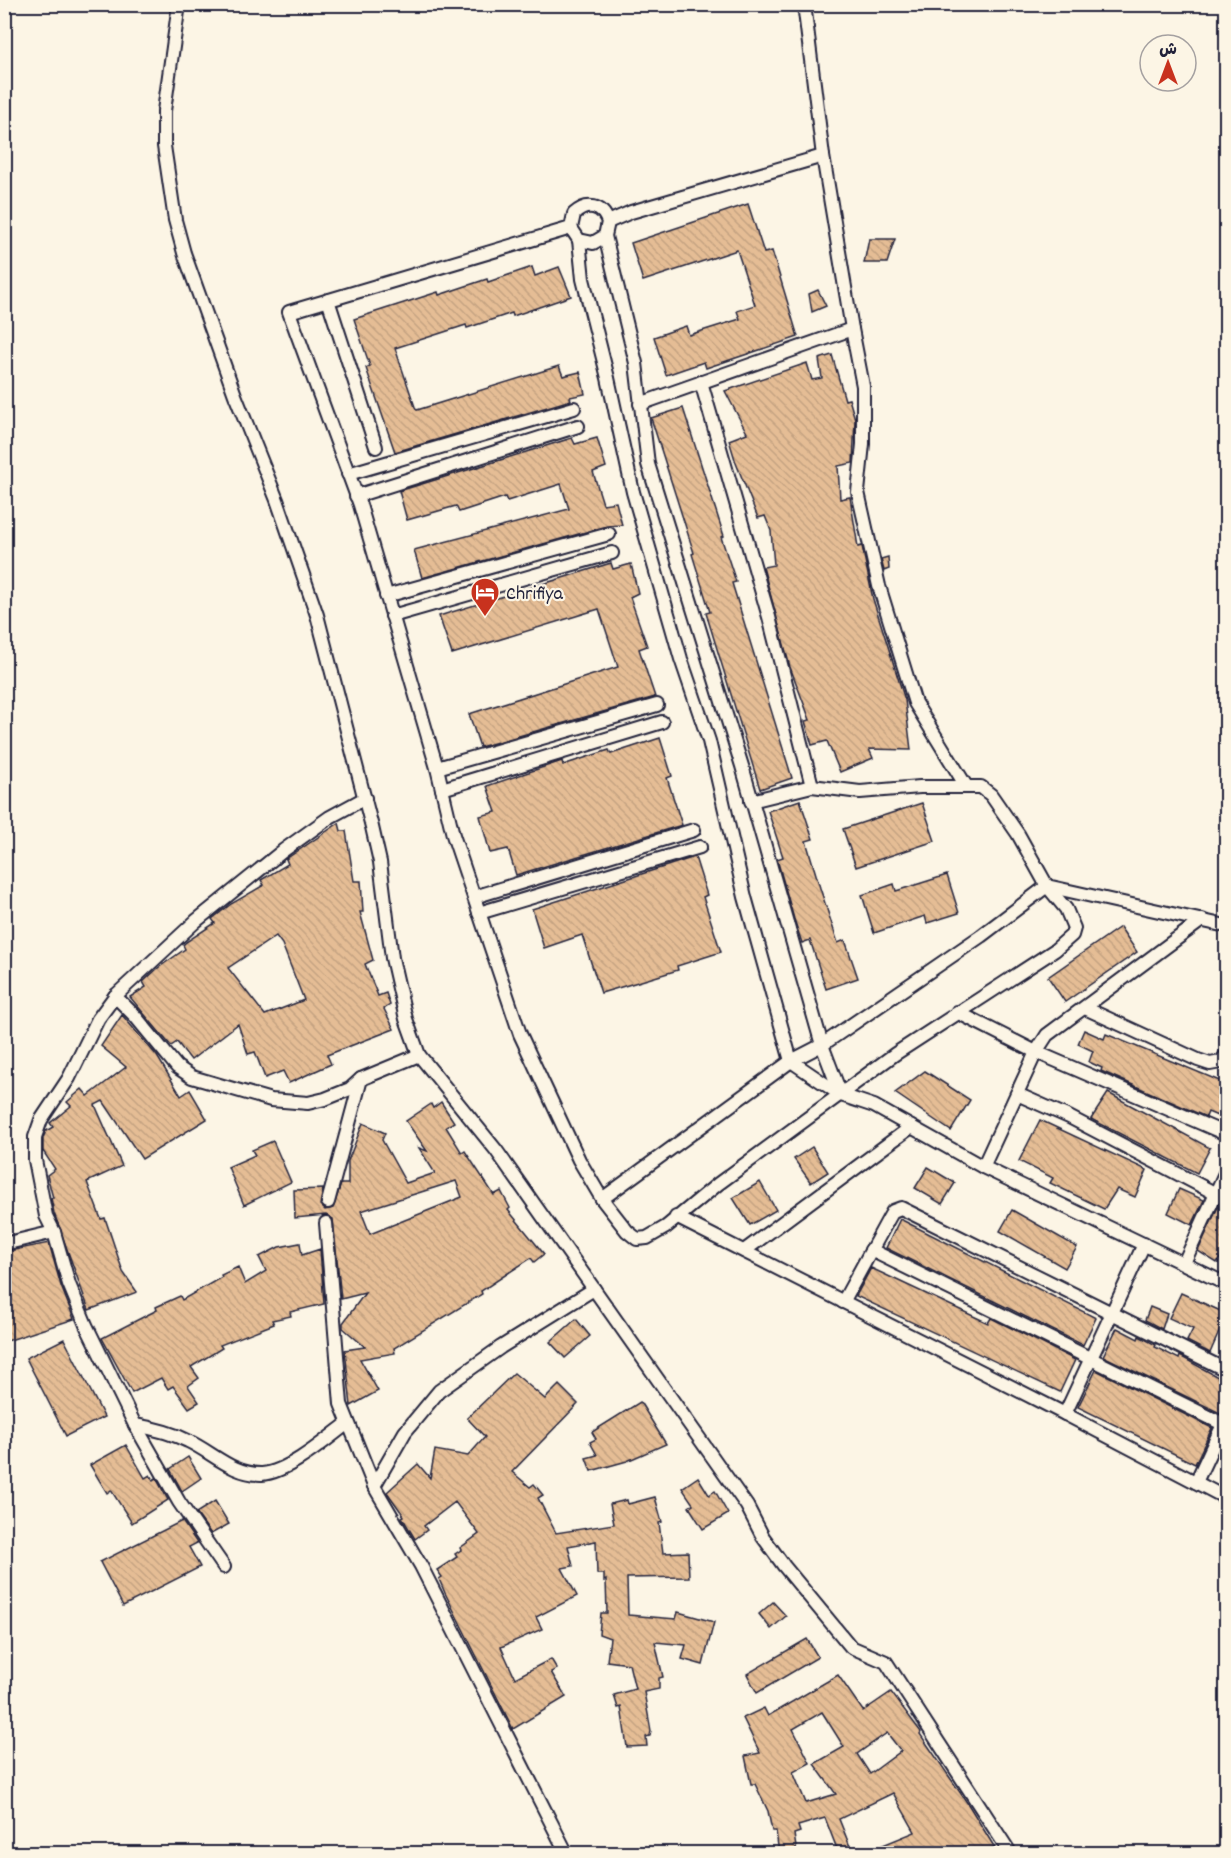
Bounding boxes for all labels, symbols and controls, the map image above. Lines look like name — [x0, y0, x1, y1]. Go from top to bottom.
north arrow — [1138, 33, 1198, 93]
text: ش — [1159, 39, 1177, 62]
hotel icon: Chrifiya — [469, 576, 501, 618]
place label: Chrifiya — [506, 581, 563, 609]

